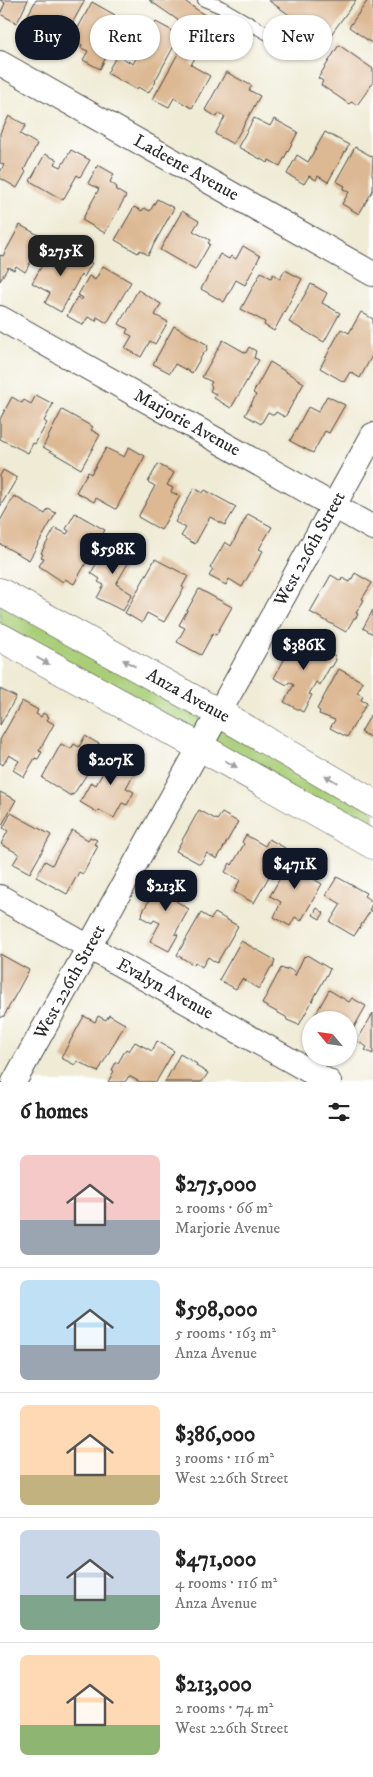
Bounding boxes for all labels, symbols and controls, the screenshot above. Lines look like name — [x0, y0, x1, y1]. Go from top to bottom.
chip: Buy — [15, 15, 80, 60]
chip: Rent — [90, 15, 160, 60]
chip: Filters — [170, 15, 253, 60]
chip: New — [263, 15, 332, 60]
street label: Ladeene Avenue — [129, 130, 243, 206]
pin: $275K — [26, 234, 96, 277]
text: $275K — [39, 241, 83, 261]
street label: Marjorie Avenue — [130, 385, 244, 461]
street label: West 226th Street — [269, 488, 351, 611]
pin: $598K — [78, 532, 148, 575]
text: $598K — [91, 539, 135, 559]
pin: $386K — [269, 628, 339, 671]
text: $386K — [283, 635, 325, 655]
one-way arrow — [36, 656, 50, 665]
one-way arrow — [122, 659, 136, 667]
street label: Anza Avenue — [142, 664, 234, 728]
pin: $207K — [76, 744, 146, 786]
text: $207K — [89, 750, 133, 770]
one-way arrow — [225, 760, 238, 769]
one-way arrow — [324, 774, 337, 783]
pin: $471K — [260, 848, 330, 890]
text: $471K — [274, 854, 316, 874]
pin: $213K — [131, 870, 201, 912]
text: $213K — [146, 876, 186, 896]
street label: West 226th Street — [29, 921, 111, 1044]
street label: Evalyn Avenue — [113, 953, 217, 1025]
north arrow — [302, 1011, 358, 1066]
map controls — [302, 1011, 357, 1066]
icon: filters — [325, 1098, 353, 1126]
text: 6 homes — [20, 1099, 88, 1125]
text: $275,000 — [175, 1172, 257, 1198]
icon: home — [60, 1175, 120, 1235]
text: 2 rooms · 66 m² — [175, 1198, 273, 1218]
text: Marjorie Avenue — [175, 1218, 280, 1238]
text: $598,000 — [175, 1297, 257, 1323]
icon: home — [60, 1300, 120, 1360]
text: 5 rooms · 163 m² — [175, 1323, 276, 1343]
text: Anza Avenue — [175, 1343, 257, 1363]
text: $386,000 — [175, 1422, 255, 1448]
icon: home — [60, 1425, 120, 1485]
text: 3 rooms · 116 m² — [175, 1448, 274, 1468]
text: West 226th Street — [175, 1468, 288, 1488]
text: $471,000 — [175, 1547, 256, 1573]
icon: home — [60, 1550, 120, 1610]
text: 4 rooms · 116 m² — [175, 1573, 277, 1593]
text: Anza Avenue — [175, 1593, 257, 1613]
text: $213,000 — [175, 1672, 252, 1698]
icon: home — [60, 1675, 120, 1735]
text: 2 rooms · 74 m² — [175, 1698, 273, 1718]
text: West 226th Street — [175, 1718, 288, 1738]

